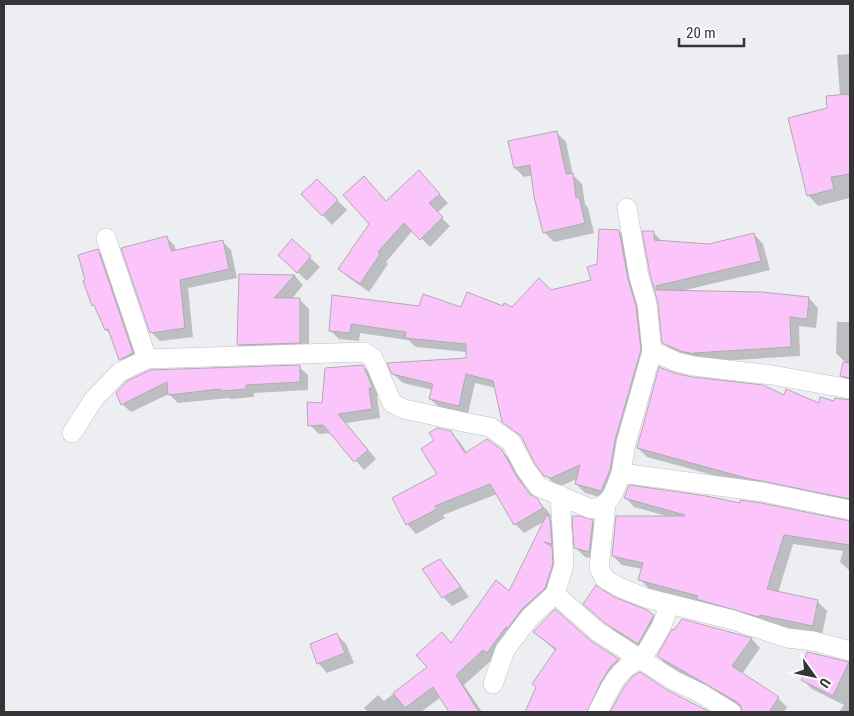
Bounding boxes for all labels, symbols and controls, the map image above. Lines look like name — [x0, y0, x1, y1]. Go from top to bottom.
scale bar — [679, 15, 744, 47]
text: 20 m — [686, 24, 716, 42]
north arrow — [789, 651, 839, 701]
text: U — [816, 675, 834, 691]

